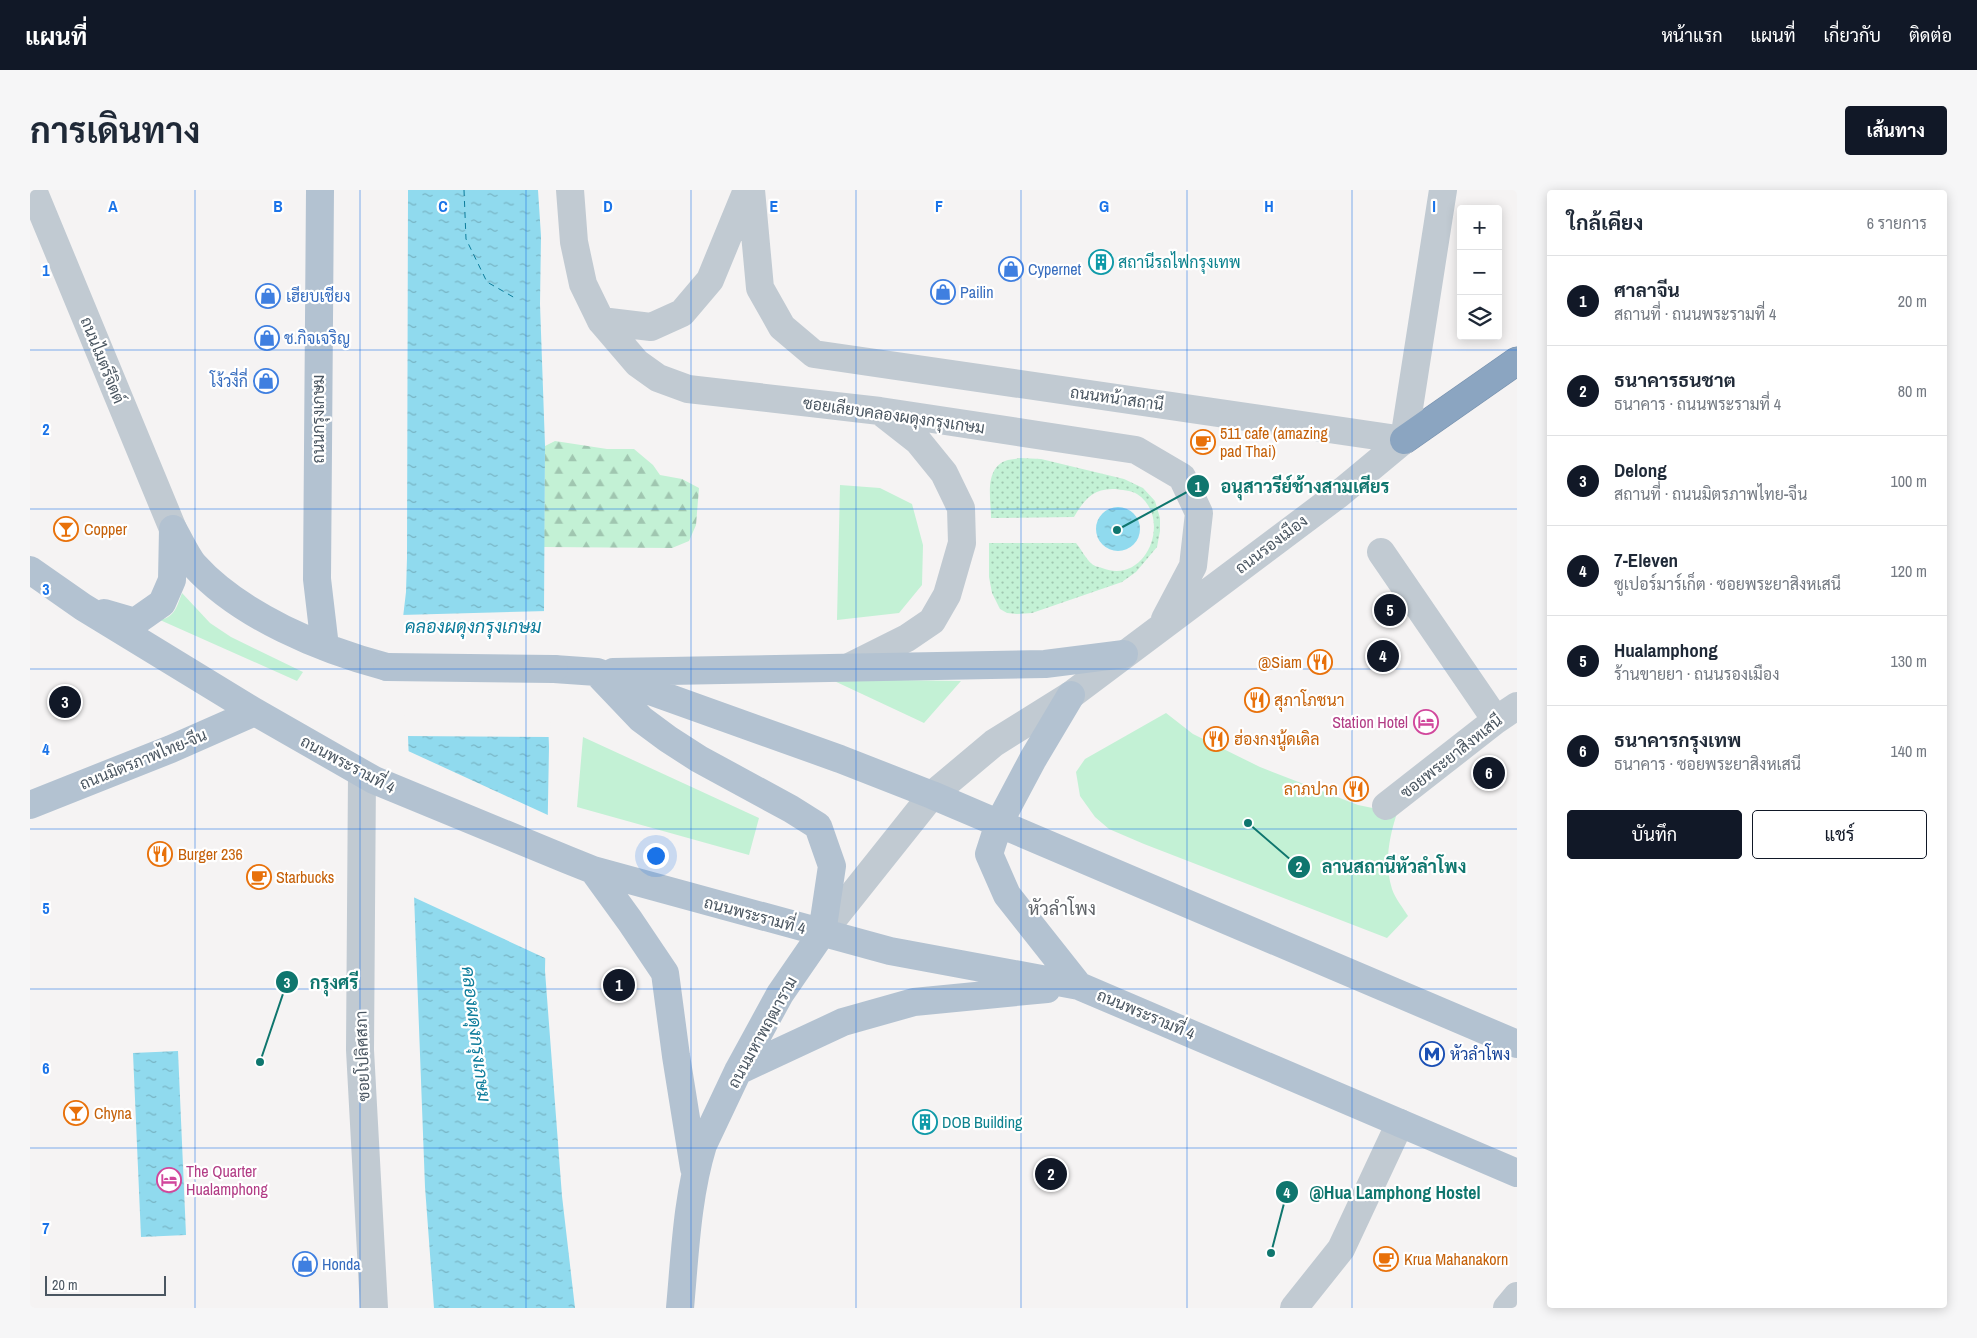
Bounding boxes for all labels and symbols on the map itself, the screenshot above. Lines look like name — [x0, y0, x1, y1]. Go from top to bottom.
text: A — [108, 195, 118, 217]
text: B — [273, 195, 283, 217]
text: C — [438, 195, 448, 217]
text: D — [603, 195, 613, 217]
text: E — [770, 195, 779, 217]
text: F — [935, 195, 943, 217]
text: G — [1099, 195, 1109, 217]
text: H — [1264, 195, 1274, 217]
text: I — [1432, 195, 1436, 217]
building icon: สถานีรถไฟกรุงเทพ — [1088, 249, 1114, 275]
place label: สถานีรถไฟกรุงเทพ — [1118, 251, 1241, 274]
shop icon: Cypernet — [998, 256, 1024, 282]
place label: Cypernet — [1028, 258, 1082, 280]
text: 1 — [42, 259, 50, 281]
shop icon: Pailin — [930, 279, 956, 305]
place label: Pailin — [960, 281, 994, 303]
shop icon: เฮียบเชียง — [255, 283, 281, 309]
place label: เฮียบเชียง — [286, 285, 351, 307]
street label: ถนนไมตรีจิตต์ — [76, 313, 131, 407]
shop icon: ช.กิจเจริญ — [254, 325, 280, 351]
place label: ช.กิจเจริญ — [284, 327, 350, 349]
place label: โง้วงี่กี่ — [209, 367, 248, 392]
shop icon: โง้วงี่กี่ — [253, 368, 279, 394]
street label: ถนนกรุงเกษม — [307, 375, 330, 463]
street label: ถนนหน้าสถานี — [1069, 381, 1165, 415]
street label: ซอยเลียบคลองผดุงกรุงเกษม — [801, 391, 986, 440]
text: 2 — [42, 418, 50, 440]
place label: 511 cafe (amazing pad Thai) — [1220, 422, 1328, 462]
cafe icon: 511 cafe (amazing pad Thai) — [1190, 429, 1216, 455]
callout: อนุสาวรีย์ช้างสามเศียร — [1185, 470, 1400, 503]
text: อนุสาวรีย์ช้างสามเศียร — [1220, 474, 1390, 501]
text: 1 — [1195, 476, 1202, 497]
street label: ถนนรองเมือง — [1230, 509, 1312, 579]
bar icon: Copper — [53, 516, 79, 542]
place label: Copper — [84, 518, 128, 540]
text: 3 — [42, 578, 50, 600]
pin: 5 — [1374, 591, 1406, 629]
water label: คลองผดุงกรุงเกษม — [405, 614, 541, 639]
pin: 4 — [1367, 637, 1399, 675]
restaurant icon: @Siam — [1307, 649, 1333, 675]
place label: @Siam — [1258, 651, 1302, 673]
pin: 3 — [49, 683, 81, 721]
restaurant icon: สุภาโภชนา — [1244, 687, 1270, 713]
place label: สุภาโภชนา — [1274, 689, 1344, 712]
street label: ซอยพระยาสิงหเสนี — [1395, 709, 1507, 803]
hotel icon: Station Hotel — [1413, 709, 1439, 735]
place label: Station Hotel — [1332, 711, 1408, 733]
street label: ถนนมิตรภาพไทย-จีน — [76, 723, 210, 795]
restaurant icon: ฮ่องกงนู้ดเดิล — [1203, 726, 1229, 752]
street label: ถนนพระรามที่ 4 — [297, 727, 401, 798]
place label: ฮ่องกงนู้ดเดิล — [1234, 728, 1320, 751]
text: 4 — [42, 738, 50, 760]
pin: 6 — [1473, 754, 1505, 792]
restaurant icon: ลาภปาก — [1343, 776, 1369, 802]
place label: ลาภปาก — [1284, 778, 1338, 800]
restaurant icon: Burger 236 — [147, 841, 173, 867]
place label: Burger 236 — [178, 843, 243, 865]
your location — [643, 843, 669, 869]
callout: ลานสถานีหัวลำโพง — [1286, 850, 1476, 883]
text: ลานสถานีหัวลำโพง — [1322, 854, 1466, 879]
text: 2 — [1296, 856, 1303, 877]
cafe icon: Starbucks — [246, 864, 272, 890]
place label: Starbucks — [276, 866, 334, 888]
street label: ถนนพระรามที่ 4 — [702, 888, 809, 939]
district label: หัวลำโพง — [1028, 896, 1096, 921]
text: 5 — [42, 897, 50, 919]
water label: คลองผดุงกรุงเกษม — [456, 965, 497, 1103]
callout: กรุงศรี — [275, 966, 368, 999]
pin: 1 — [603, 966, 635, 1004]
text: กรุงศรี — [310, 970, 358, 997]
text: 3 — [284, 972, 291, 993]
street label: ถนนมหาพฤฒาราม — [722, 972, 802, 1092]
street label: ถนนพระรามที่ 4 — [1094, 981, 1199, 1044]
street label: ซอยโปลิศสภา — [349, 1010, 375, 1102]
metro station icon: หัวลำโพง — [1419, 1041, 1445, 1067]
place label: หัวลำโพง — [1450, 1043, 1510, 1065]
text: 6 — [42, 1057, 50, 1079]
bar icon: Chyna — [63, 1100, 89, 1126]
place label: Chyna — [94, 1102, 133, 1124]
building icon: DOB Building — [912, 1109, 938, 1135]
place label: DOB Building — [942, 1111, 1023, 1133]
pin: 2 — [1035, 1155, 1067, 1193]
place label: The Quarter Hualamphong — [186, 1160, 268, 1200]
hotel icon: The Quarter Hualamphong — [156, 1167, 182, 1193]
callout: @Hua Lamphong Hostel — [1275, 1176, 1491, 1209]
text: @Hua Lamphong Hostel — [1309, 1180, 1481, 1205]
text: 4 — [1284, 1182, 1291, 1203]
text: 7 — [42, 1217, 50, 1239]
cafe icon: Krua Mahanakorn — [1373, 1246, 1399, 1272]
place label: Krua Mahanakorn — [1404, 1248, 1508, 1270]
shop icon: Honda — [292, 1251, 318, 1277]
place label: Honda — [322, 1253, 361, 1275]
scale bar — [45, 1273, 166, 1296]

